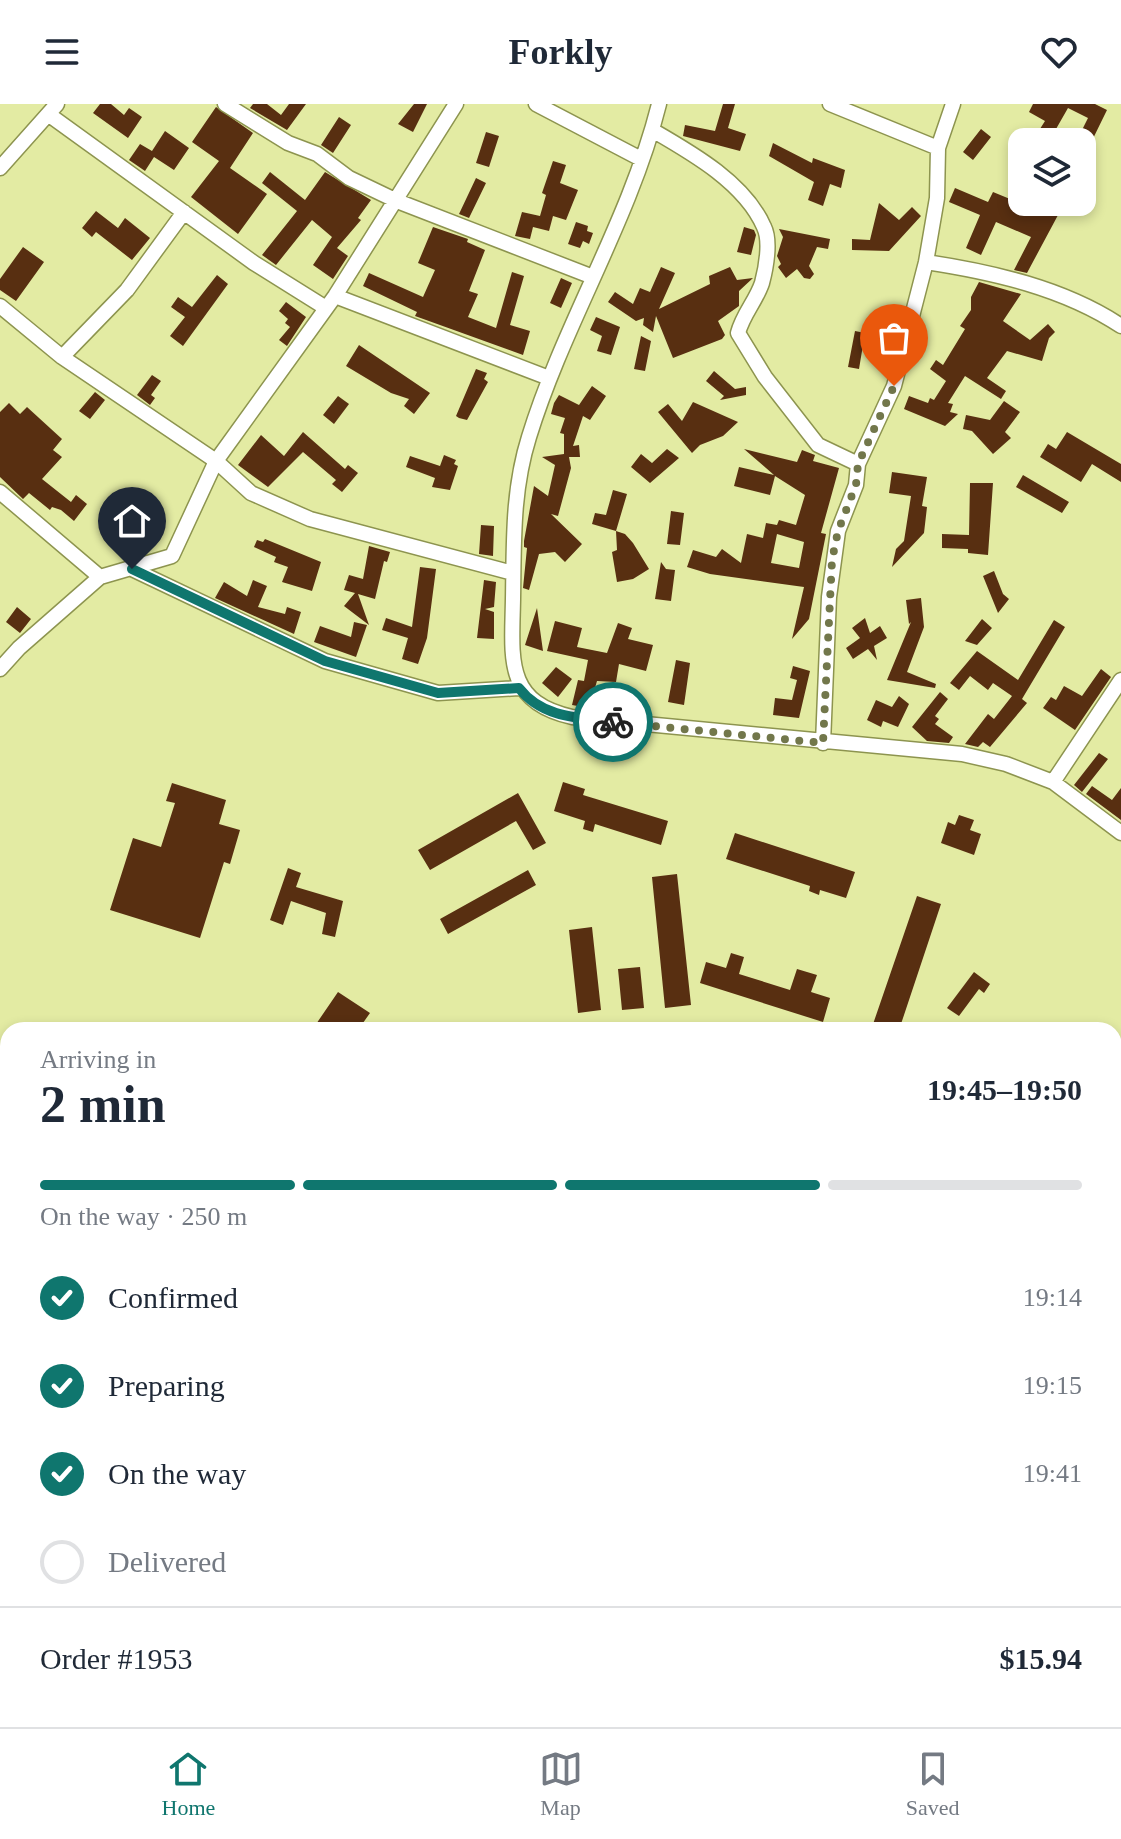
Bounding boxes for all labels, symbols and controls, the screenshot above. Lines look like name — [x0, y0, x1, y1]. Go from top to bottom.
icon: menu — [40, 30, 84, 74]
icon: heart — [1037, 30, 1081, 74]
text: Forkly — [509, 32, 613, 72]
map controls — [1008, 128, 1096, 216]
button: layers — [1008, 128, 1096, 216]
pin — [860, 304, 928, 386]
icon: bag — [872, 316, 916, 360]
pin — [98, 487, 166, 569]
icon: home — [110, 499, 154, 543]
courier — [573, 682, 653, 762]
icon: bike — [591, 700, 635, 744]
text: Arriving in — [40, 1045, 156, 1074]
text: 19:45–19:50 — [927, 1073, 1082, 1106]
text: 2 min — [40, 1076, 166, 1133]
text: On the way · 250 m — [40, 1202, 247, 1231]
icon: check — [40, 1276, 84, 1320]
text: Confirmed — [108, 1281, 238, 1314]
text: 19:14 — [1023, 1283, 1082, 1312]
icon: check — [40, 1364, 84, 1408]
text: Preparing — [108, 1369, 225, 1402]
text: 19:15 — [1023, 1371, 1082, 1400]
icon: check — [40, 1452, 84, 1496]
text: On the way — [108, 1457, 246, 1490]
text: 19:41 — [1023, 1459, 1082, 1488]
text: Delivered — [108, 1545, 226, 1578]
text: Order #1953 — [40, 1642, 192, 1675]
text: $15.94 — [1000, 1642, 1082, 1675]
tab: Home — [162, 1747, 215, 1821]
tab: Map — [539, 1747, 583, 1821]
tab: Saved — [906, 1747, 959, 1821]

